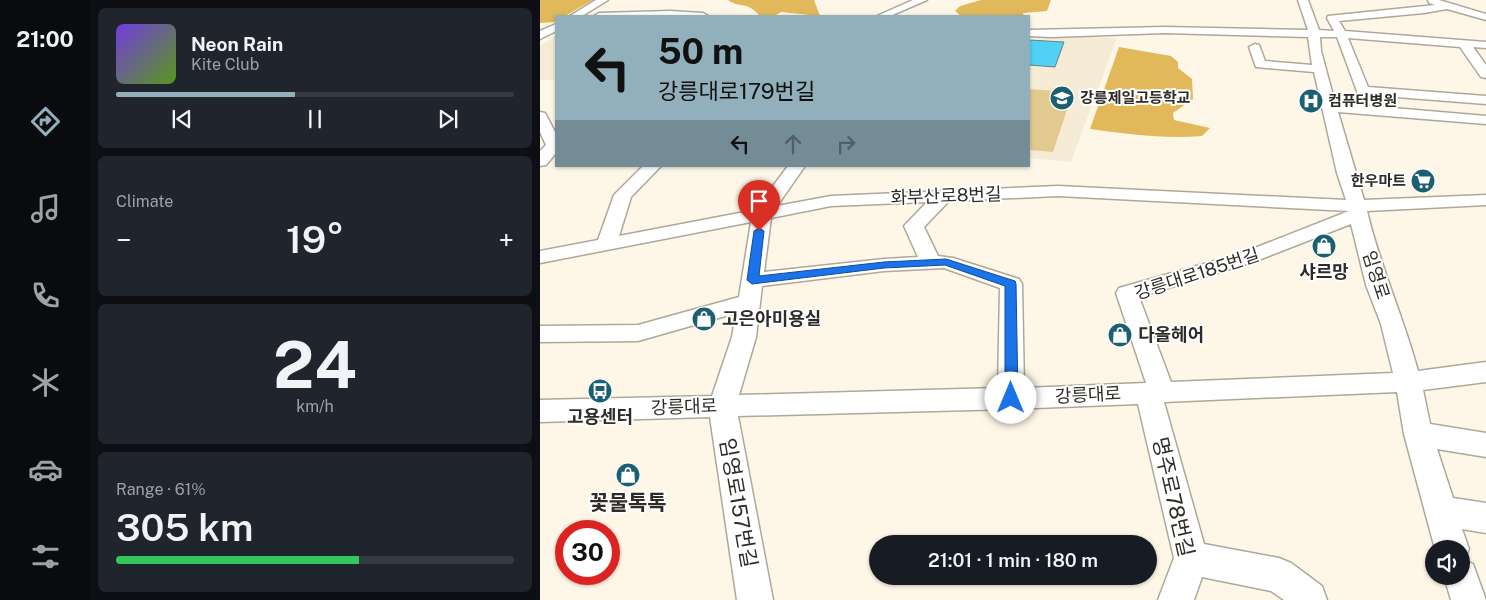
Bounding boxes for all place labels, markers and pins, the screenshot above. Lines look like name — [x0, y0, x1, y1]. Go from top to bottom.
school or university icon: 강릉제일고등학교 — [1049, 85, 1075, 111]
hospital icon: 컴퓨터병원 — [1298, 88, 1324, 114]
place label: 강릉제일고등학교 — [1080, 89, 1191, 106]
place label: 컴퓨터병원 — [1328, 92, 1397, 109]
supermarket icon: 한우마트 — [1410, 168, 1436, 194]
place label: 한우마트 — [1351, 172, 1406, 189]
pin — [738, 180, 780, 231]
shop icon: 샤르망 — [1311, 233, 1337, 259]
place label: 샤르망 — [1299, 261, 1349, 282]
shop icon: 고은아미용실 — [691, 306, 717, 332]
place label: 고은아미용실 — [722, 308, 821, 329]
shop icon: 다올헤어 — [1107, 322, 1133, 348]
place label: 다올헤어 — [1138, 324, 1204, 345]
bus stop icon: 고용센터 — [587, 378, 613, 404]
place label: 고용센터 — [567, 406, 633, 427]
shop icon: 꽃물톡톡 — [615, 462, 641, 488]
place label: 꽃물톡톡 — [589, 490, 667, 515]

